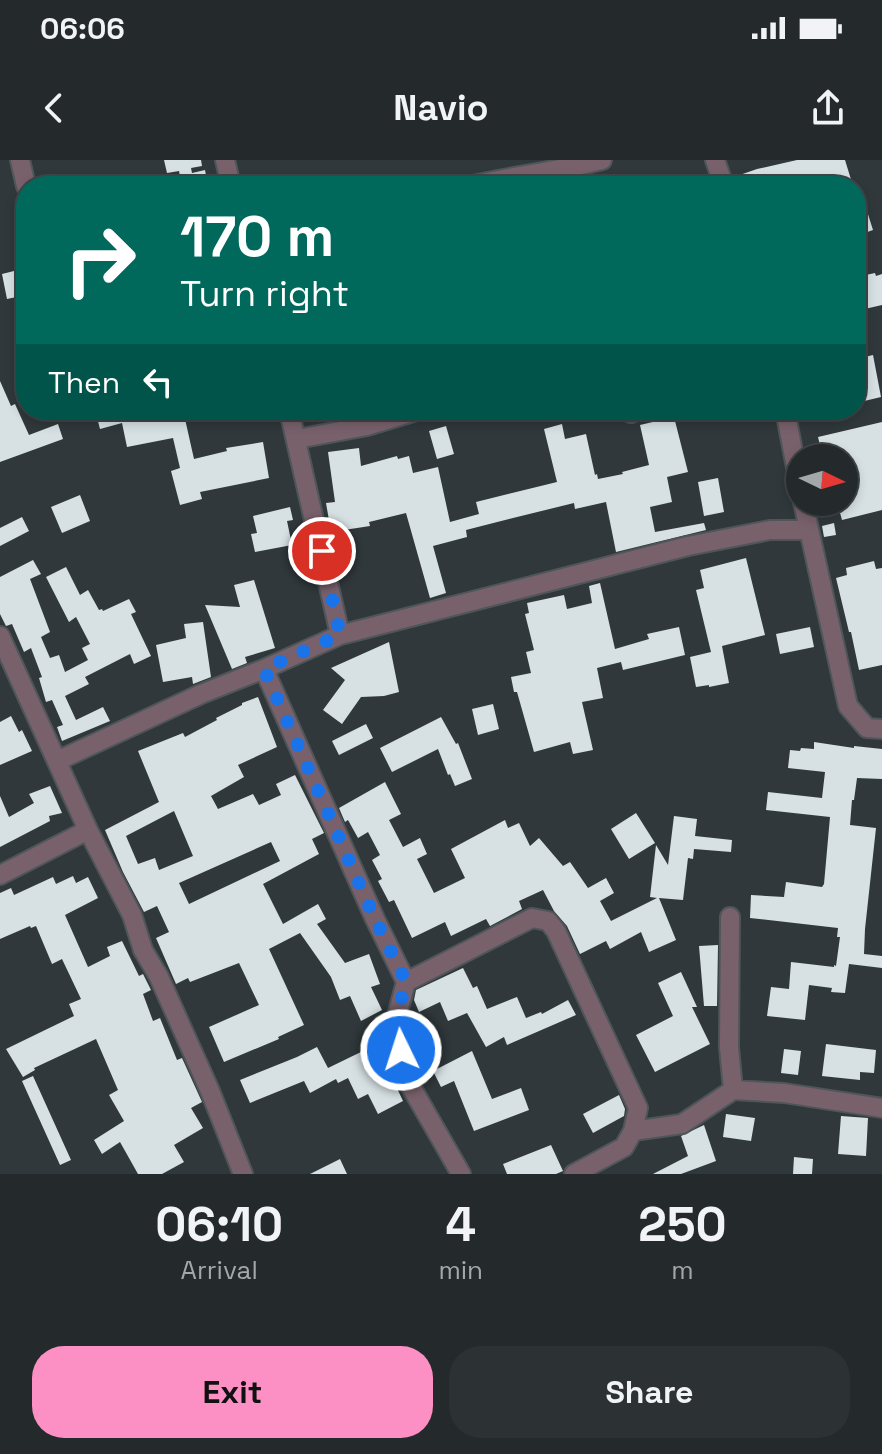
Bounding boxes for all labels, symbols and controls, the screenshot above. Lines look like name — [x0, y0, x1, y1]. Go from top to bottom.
text: 06:06 — [40, 9, 125, 48]
text: Navio — [393, 85, 489, 131]
icon: back — [32, 86, 76, 130]
icon: share — [806, 86, 850, 130]
text: 170 m — [180, 201, 334, 272]
icon: right — [48, 208, 152, 312]
text: Turn right — [180, 271, 349, 317]
icon: left — [136, 360, 180, 404]
text: Then — [48, 363, 120, 402]
north arrow — [786, 444, 858, 516]
map controls — [786, 444, 858, 516]
pin — [288, 517, 356, 585]
icon: arrive — [300, 529, 344, 573]
position arrow — [359, 1008, 443, 1092]
text: 06:10 — [155, 1194, 283, 1255]
text: 4 — [445, 1194, 476, 1255]
text: 250 — [638, 1194, 727, 1255]
text: Arrival — [181, 1253, 258, 1287]
text: min — [438, 1253, 483, 1287]
text: m — [671, 1253, 694, 1287]
button: Exit — [32, 1346, 433, 1438]
button: Share — [449, 1346, 850, 1438]

